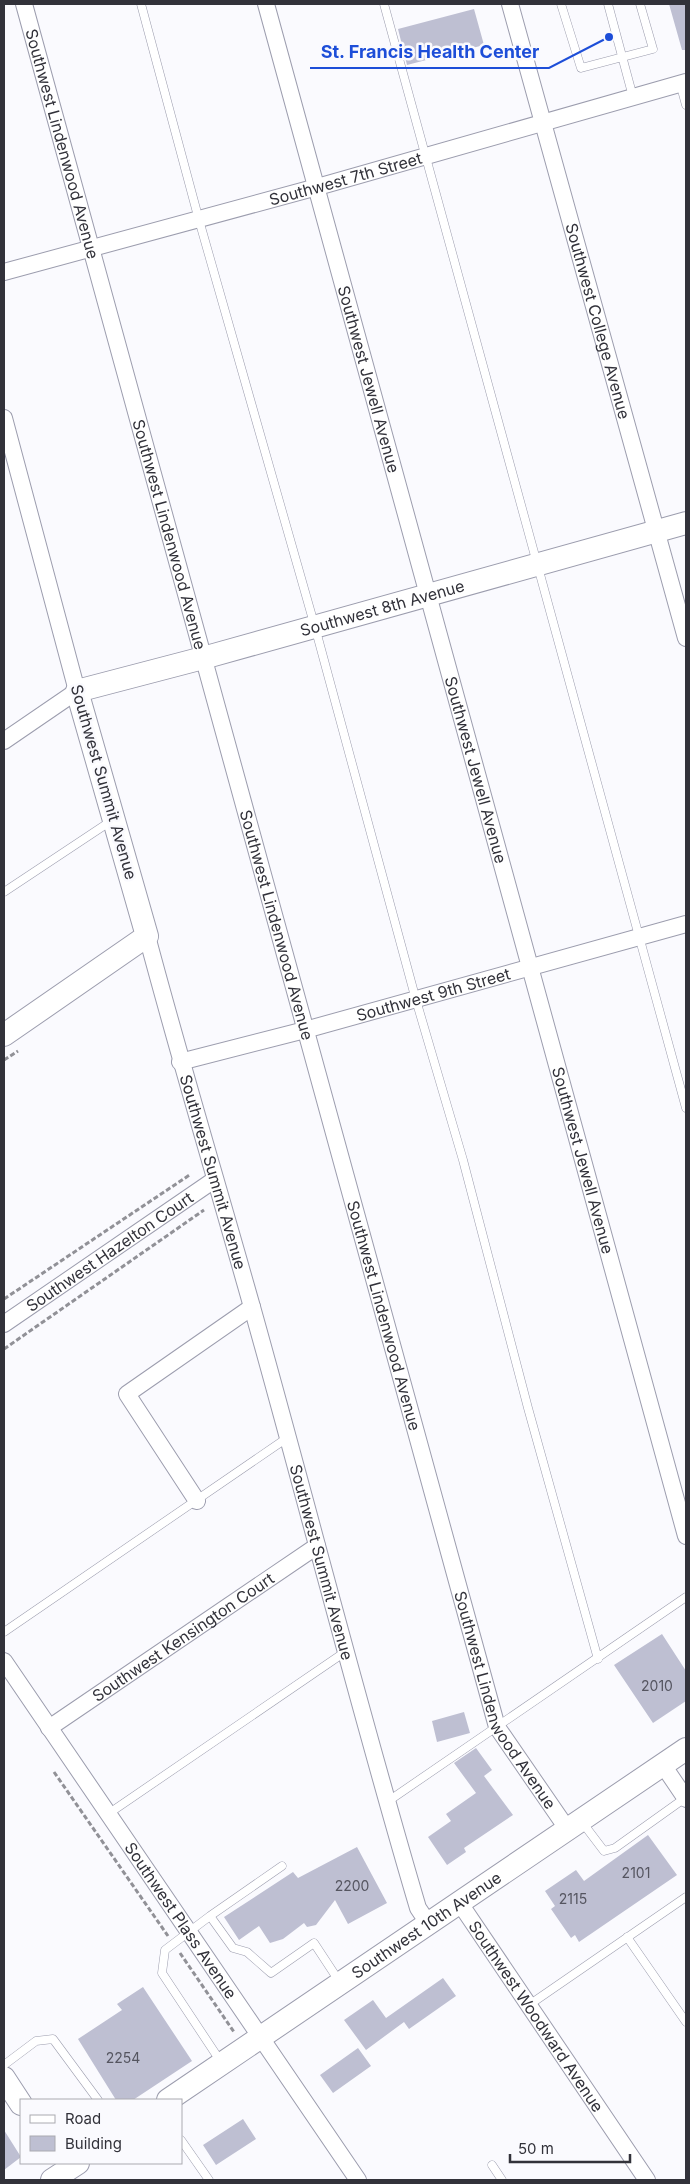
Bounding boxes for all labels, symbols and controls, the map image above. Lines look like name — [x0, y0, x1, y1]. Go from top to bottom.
street label: Southwest Lindenwood Avenue — [21, 27, 104, 261]
callout: St. Francis Health Center — [310, 35, 549, 68]
text: St. Francis Health Center — [321, 41, 539, 62]
street label: Southwest 7th Street — [267, 148, 424, 210]
street label: Southwest College Avenue — [561, 221, 635, 421]
street label: Southwest Jewell Avenue — [334, 283, 404, 475]
street label: Southwest Lindenwood Avenue — [128, 417, 211, 652]
street label: Southwest 8th Avenue — [298, 575, 467, 640]
street label: Southwest Jewell Avenue — [441, 674, 511, 866]
street label: Southwest Summit Avenue — [67, 682, 141, 882]
street label: Southwest Lindenwood Avenue — [236, 808, 318, 1042]
street label: Southwest 9th Street — [354, 963, 512, 1025]
street label: Southwest Jewell Avenue — [548, 1065, 618, 1256]
street label: Southwest Summit Avenue — [176, 1072, 251, 1272]
street label: Southwest Hazelton Court — [22, 1187, 197, 1316]
street label: Southwest Lindenwood Avenue — [343, 1198, 425, 1433]
street label: Southwest Summit Avenue — [286, 1462, 358, 1662]
street label: Southwest Kensington Court — [88, 1568, 278, 1706]
street label: Southwest Lindenwood Avenue — [450, 1589, 560, 1813]
house number: 2010 — [641, 1677, 673, 1694]
street label: Southwest Plass Avenue — [121, 1838, 241, 2002]
house number: 2101 — [622, 1864, 650, 1881]
street label: Southwest 10th Avenue — [348, 1867, 505, 1983]
house number: 2200 — [335, 1877, 369, 1894]
house number: 2115 — [559, 1890, 587, 1907]
street label: Southwest Woodward Avenue — [465, 1917, 608, 2116]
house number: 2254 — [106, 2049, 140, 2066]
legend — [20, 2099, 182, 2164]
text: Road — [65, 2109, 101, 2128]
scale bar — [510, 2132, 630, 2164]
text: Building — [65, 2134, 122, 2153]
text: 50 m — [518, 2139, 554, 2158]

